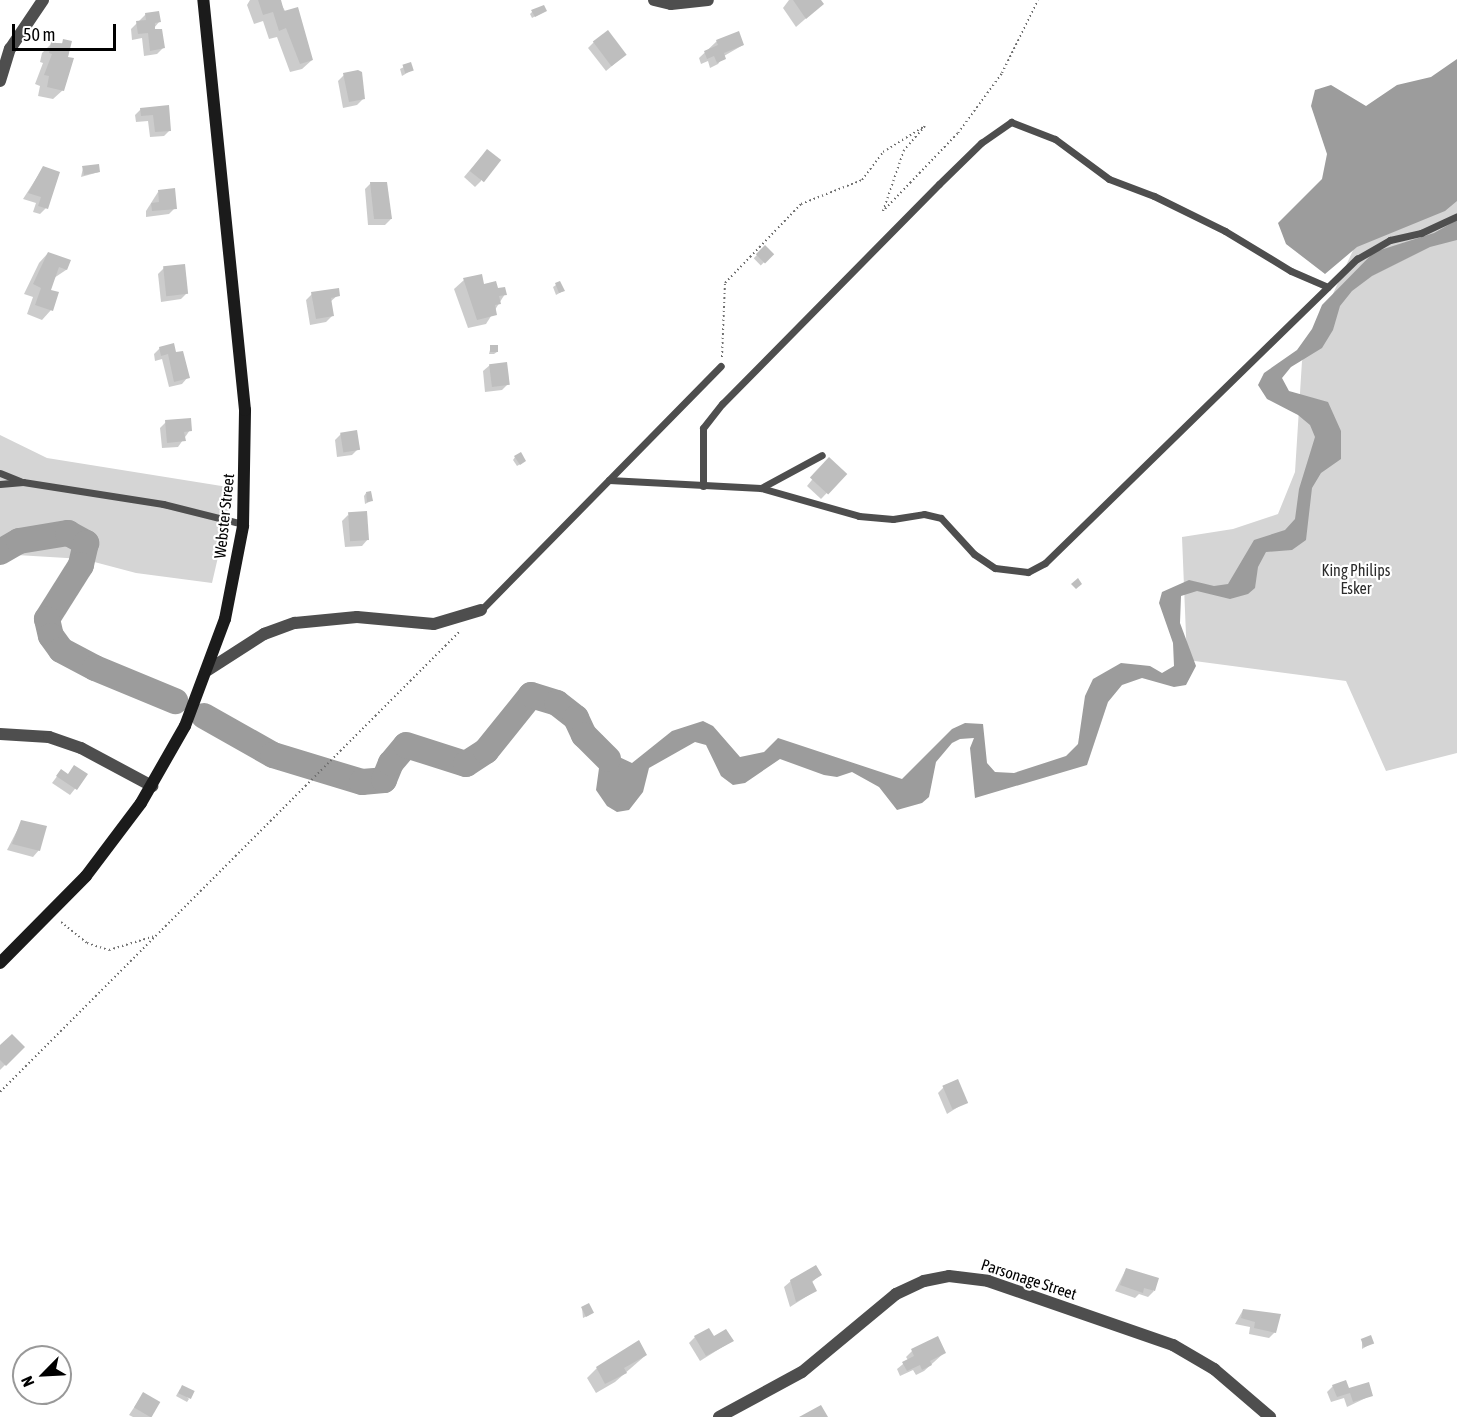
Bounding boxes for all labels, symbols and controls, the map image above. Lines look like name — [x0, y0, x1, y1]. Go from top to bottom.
scale bar — [15, 12, 118, 50]
text: 50 m — [23, 24, 55, 45]
street label: Webster Street — [210, 473, 238, 559]
park label: King Philips Esker — [1322, 560, 1390, 598]
street label: Parsonage Street — [979, 1255, 1079, 1303]
north arrow — [12, 1345, 72, 1405]
text: N — [17, 1374, 38, 1389]

